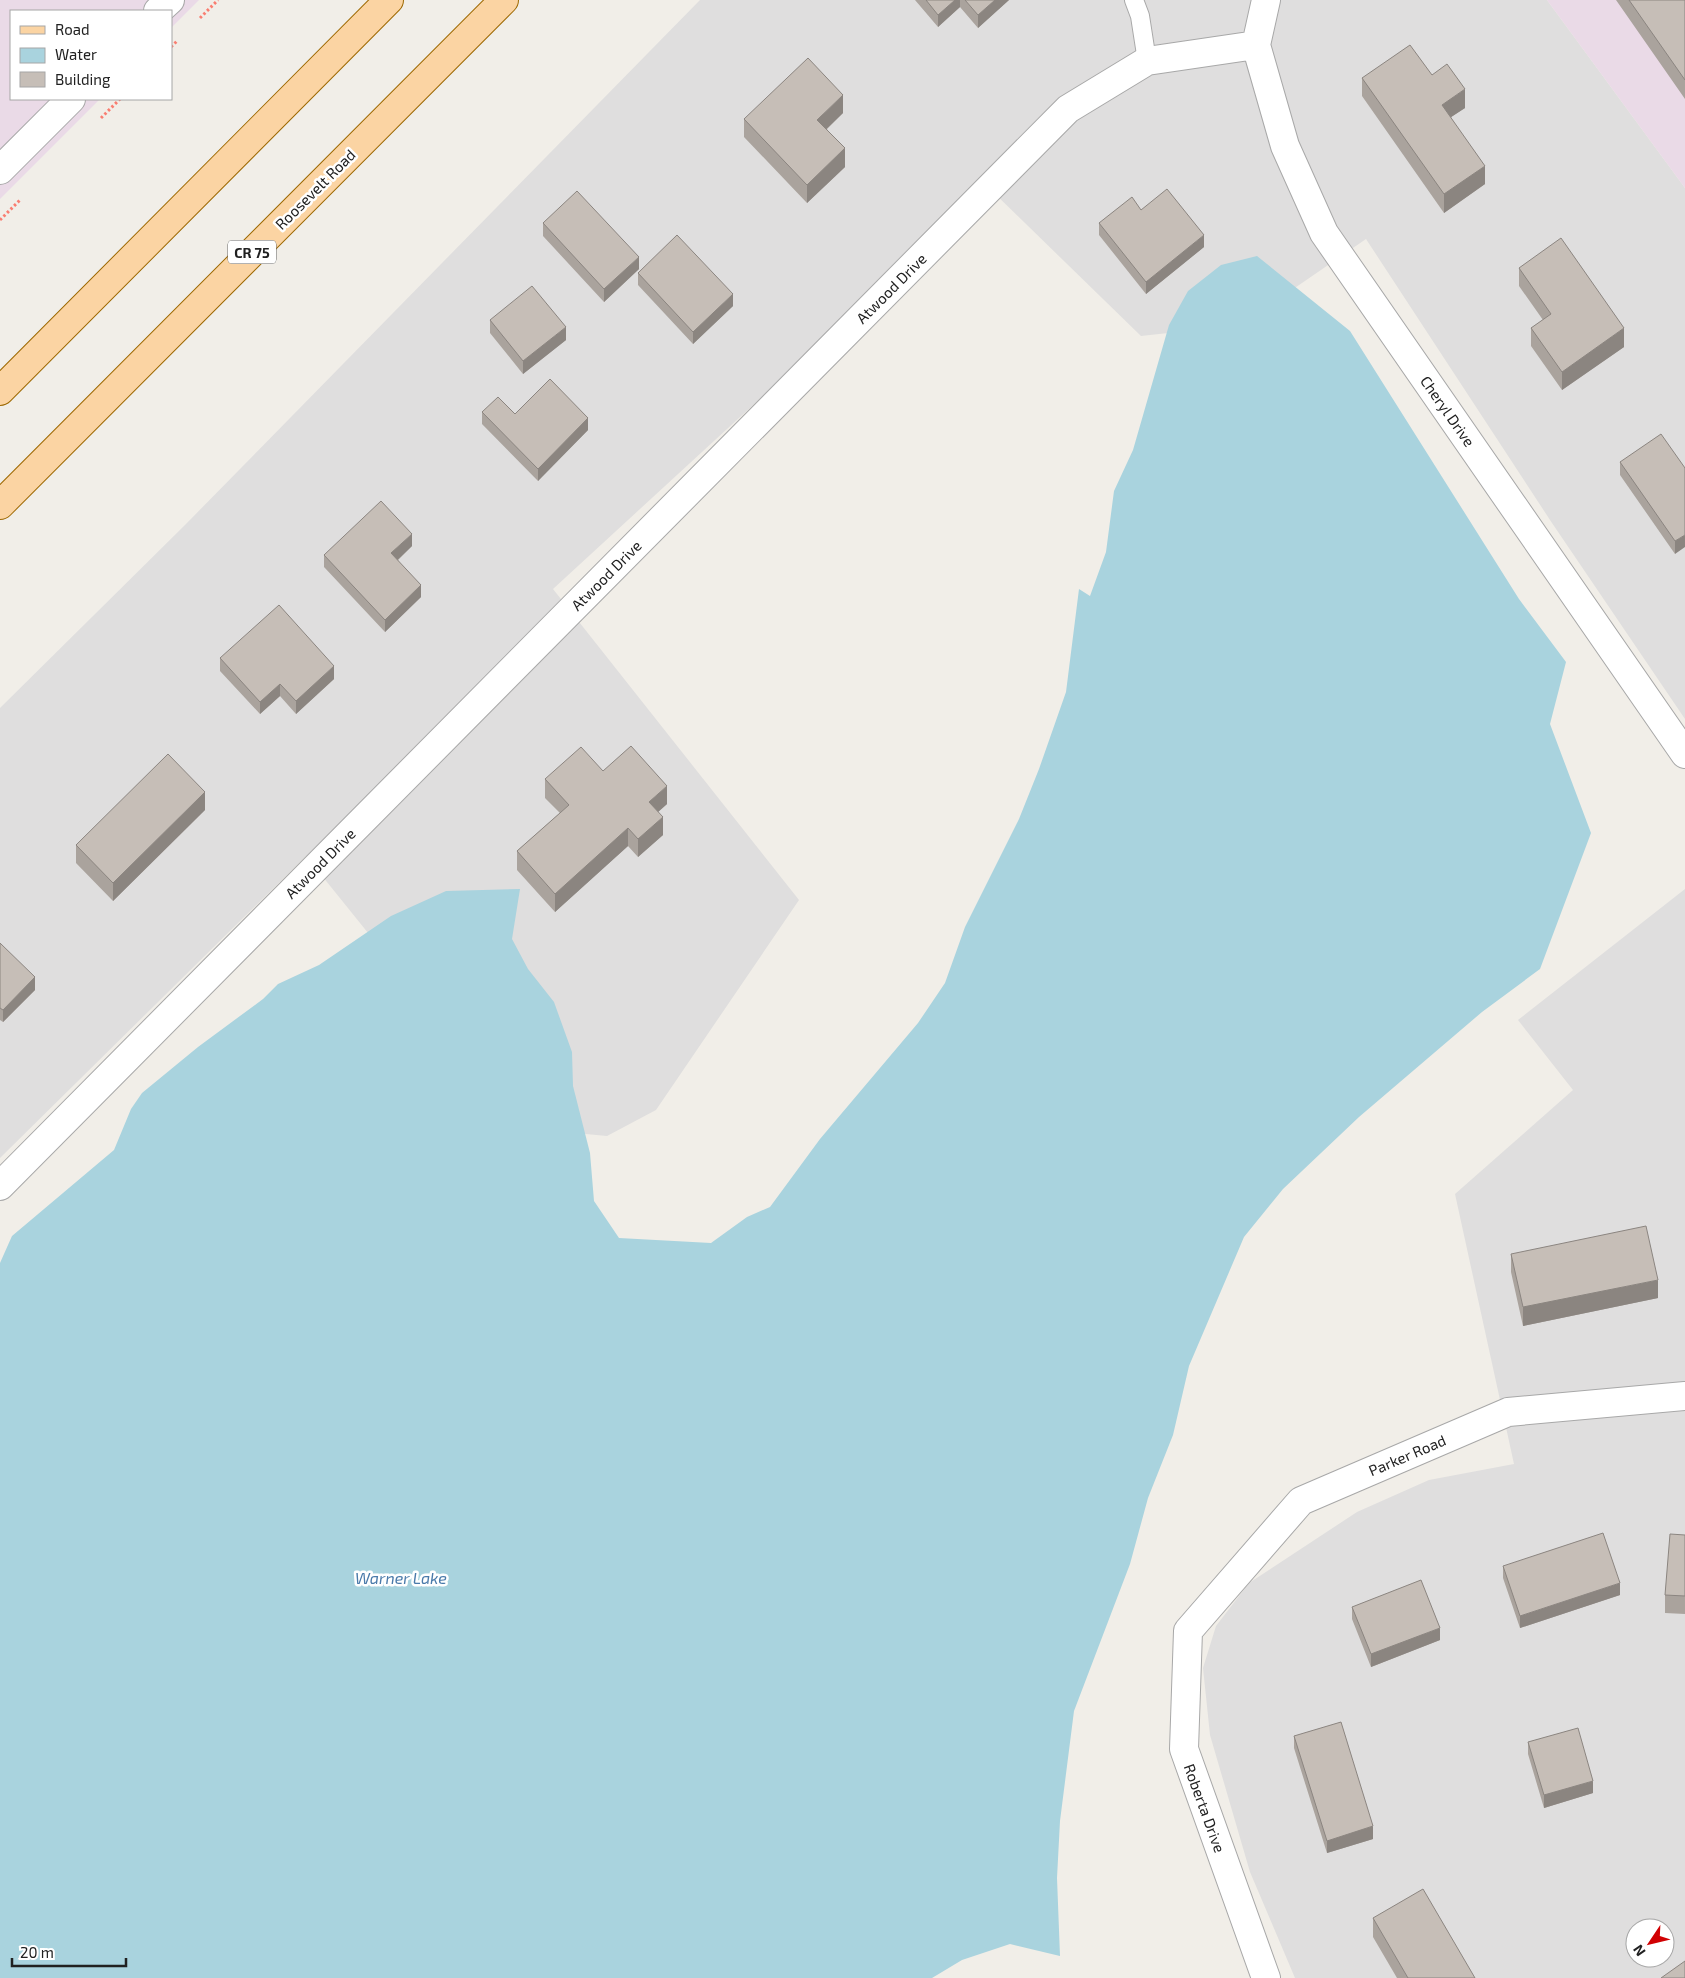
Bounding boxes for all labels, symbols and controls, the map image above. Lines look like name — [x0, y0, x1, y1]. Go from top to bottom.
legend — [10, 10, 172, 100]
text: Road — [55, 20, 90, 38]
text: Water — [55, 45, 97, 63]
text: Building — [55, 70, 111, 88]
street label: Roosevelt Road — [271, 145, 359, 233]
road number: CR 75 — [228, 240, 276, 264]
street label: Atwood Drive — [852, 249, 930, 327]
street label: Cheryl Drive — [1417, 372, 1479, 450]
street label: Atwood Drive — [567, 536, 645, 614]
street label: Atwood Drive — [281, 824, 359, 902]
street label: Parker Road — [1366, 1431, 1448, 1479]
water label: Warner Lake — [355, 1568, 447, 1587]
street label: Roberta Drive — [1181, 1761, 1229, 1855]
north arrow — [1625, 1918, 1675, 1968]
scale bar — [12, 1936, 126, 1968]
text: N — [1629, 1942, 1649, 1960]
text: 20 m — [20, 1943, 54, 1961]

